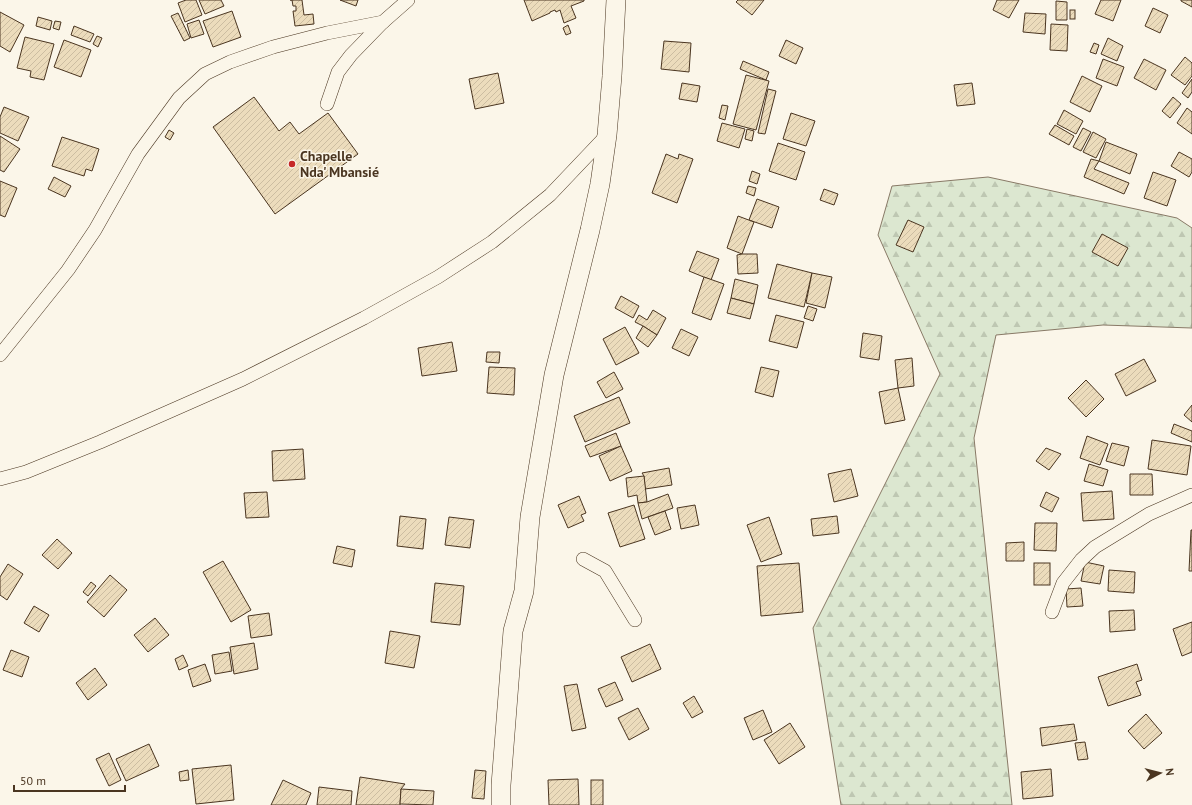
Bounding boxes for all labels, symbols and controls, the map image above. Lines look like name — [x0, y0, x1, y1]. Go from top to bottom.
place label: Chapelle Nda' Mbansié — [300, 147, 379, 181]
marker: Chapelle Nda' Mbansié — [287, 159, 297, 169]
north arrow — [1140, 753, 1180, 793]
scale bar — [14, 767, 125, 793]
text: N — [1163, 767, 1177, 776]
text: 50 m — [20, 773, 46, 788]

